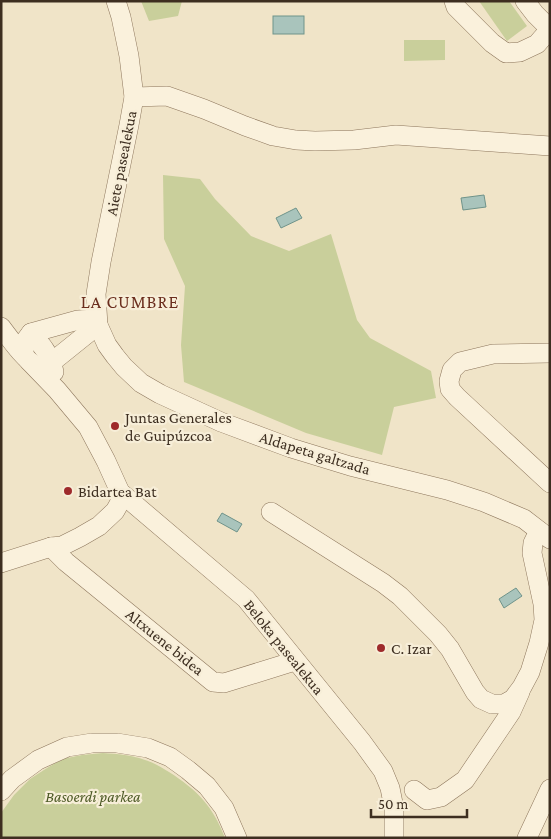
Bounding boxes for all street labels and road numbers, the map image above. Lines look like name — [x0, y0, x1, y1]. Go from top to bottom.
street label: Aiete pasealekua — [102, 108, 141, 217]
street label: Aldapeta galtzada — [257, 428, 373, 479]
street label: Beloka pasealekua — [240, 596, 328, 699]
street label: Altxuene bidea — [123, 605, 208, 679]

